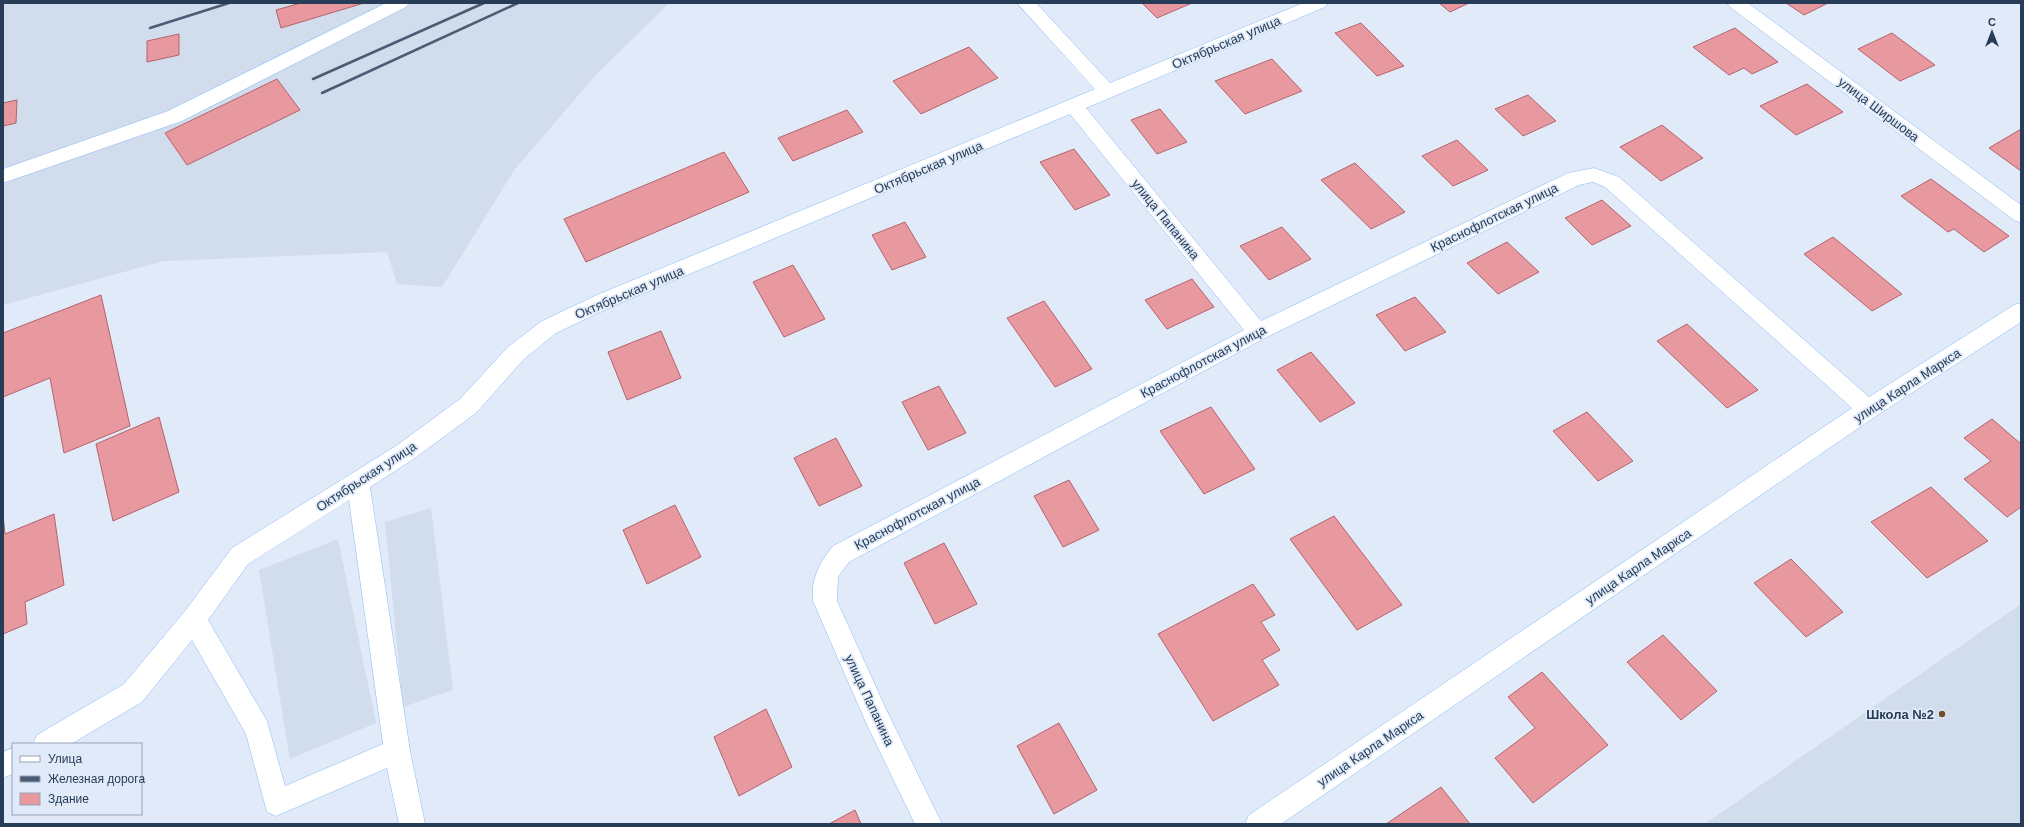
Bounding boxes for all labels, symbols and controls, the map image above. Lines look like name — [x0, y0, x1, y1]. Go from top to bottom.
north arrow — [1972, 12, 2012, 52]
street label: Октябрьская улица — [1170, 13, 1283, 72]
text: С — [1988, 16, 1996, 28]
street label: улица Ширшова — [1835, 74, 1923, 145]
street label: Октябрьская улица — [872, 138, 985, 197]
street label: улица Папанина — [1129, 176, 1203, 263]
street label: Краснофлотская улица — [1428, 180, 1561, 255]
street label: Октябрьская улица — [573, 263, 686, 322]
street label: Краснофлотская улица — [1138, 322, 1269, 401]
street label: улица Карла Маркса — [1851, 345, 1964, 426]
street label: Октябрьская улица — [313, 438, 420, 514]
street label: Краснофлотская улица — [852, 474, 983, 553]
street label: улица Карла Маркса — [1583, 525, 1695, 607]
street label: улица Папанина — [842, 652, 898, 749]
street label: улица Карла Маркса — [1315, 707, 1427, 789]
place label: Школа №2 — [1866, 707, 1934, 722]
marker: Школа №2 — [1937, 709, 1947, 719]
legend — [12, 743, 142, 815]
text: Улица — [48, 752, 82, 766]
text: Железная дорога — [48, 772, 145, 786]
text: Здание — [48, 792, 89, 806]

